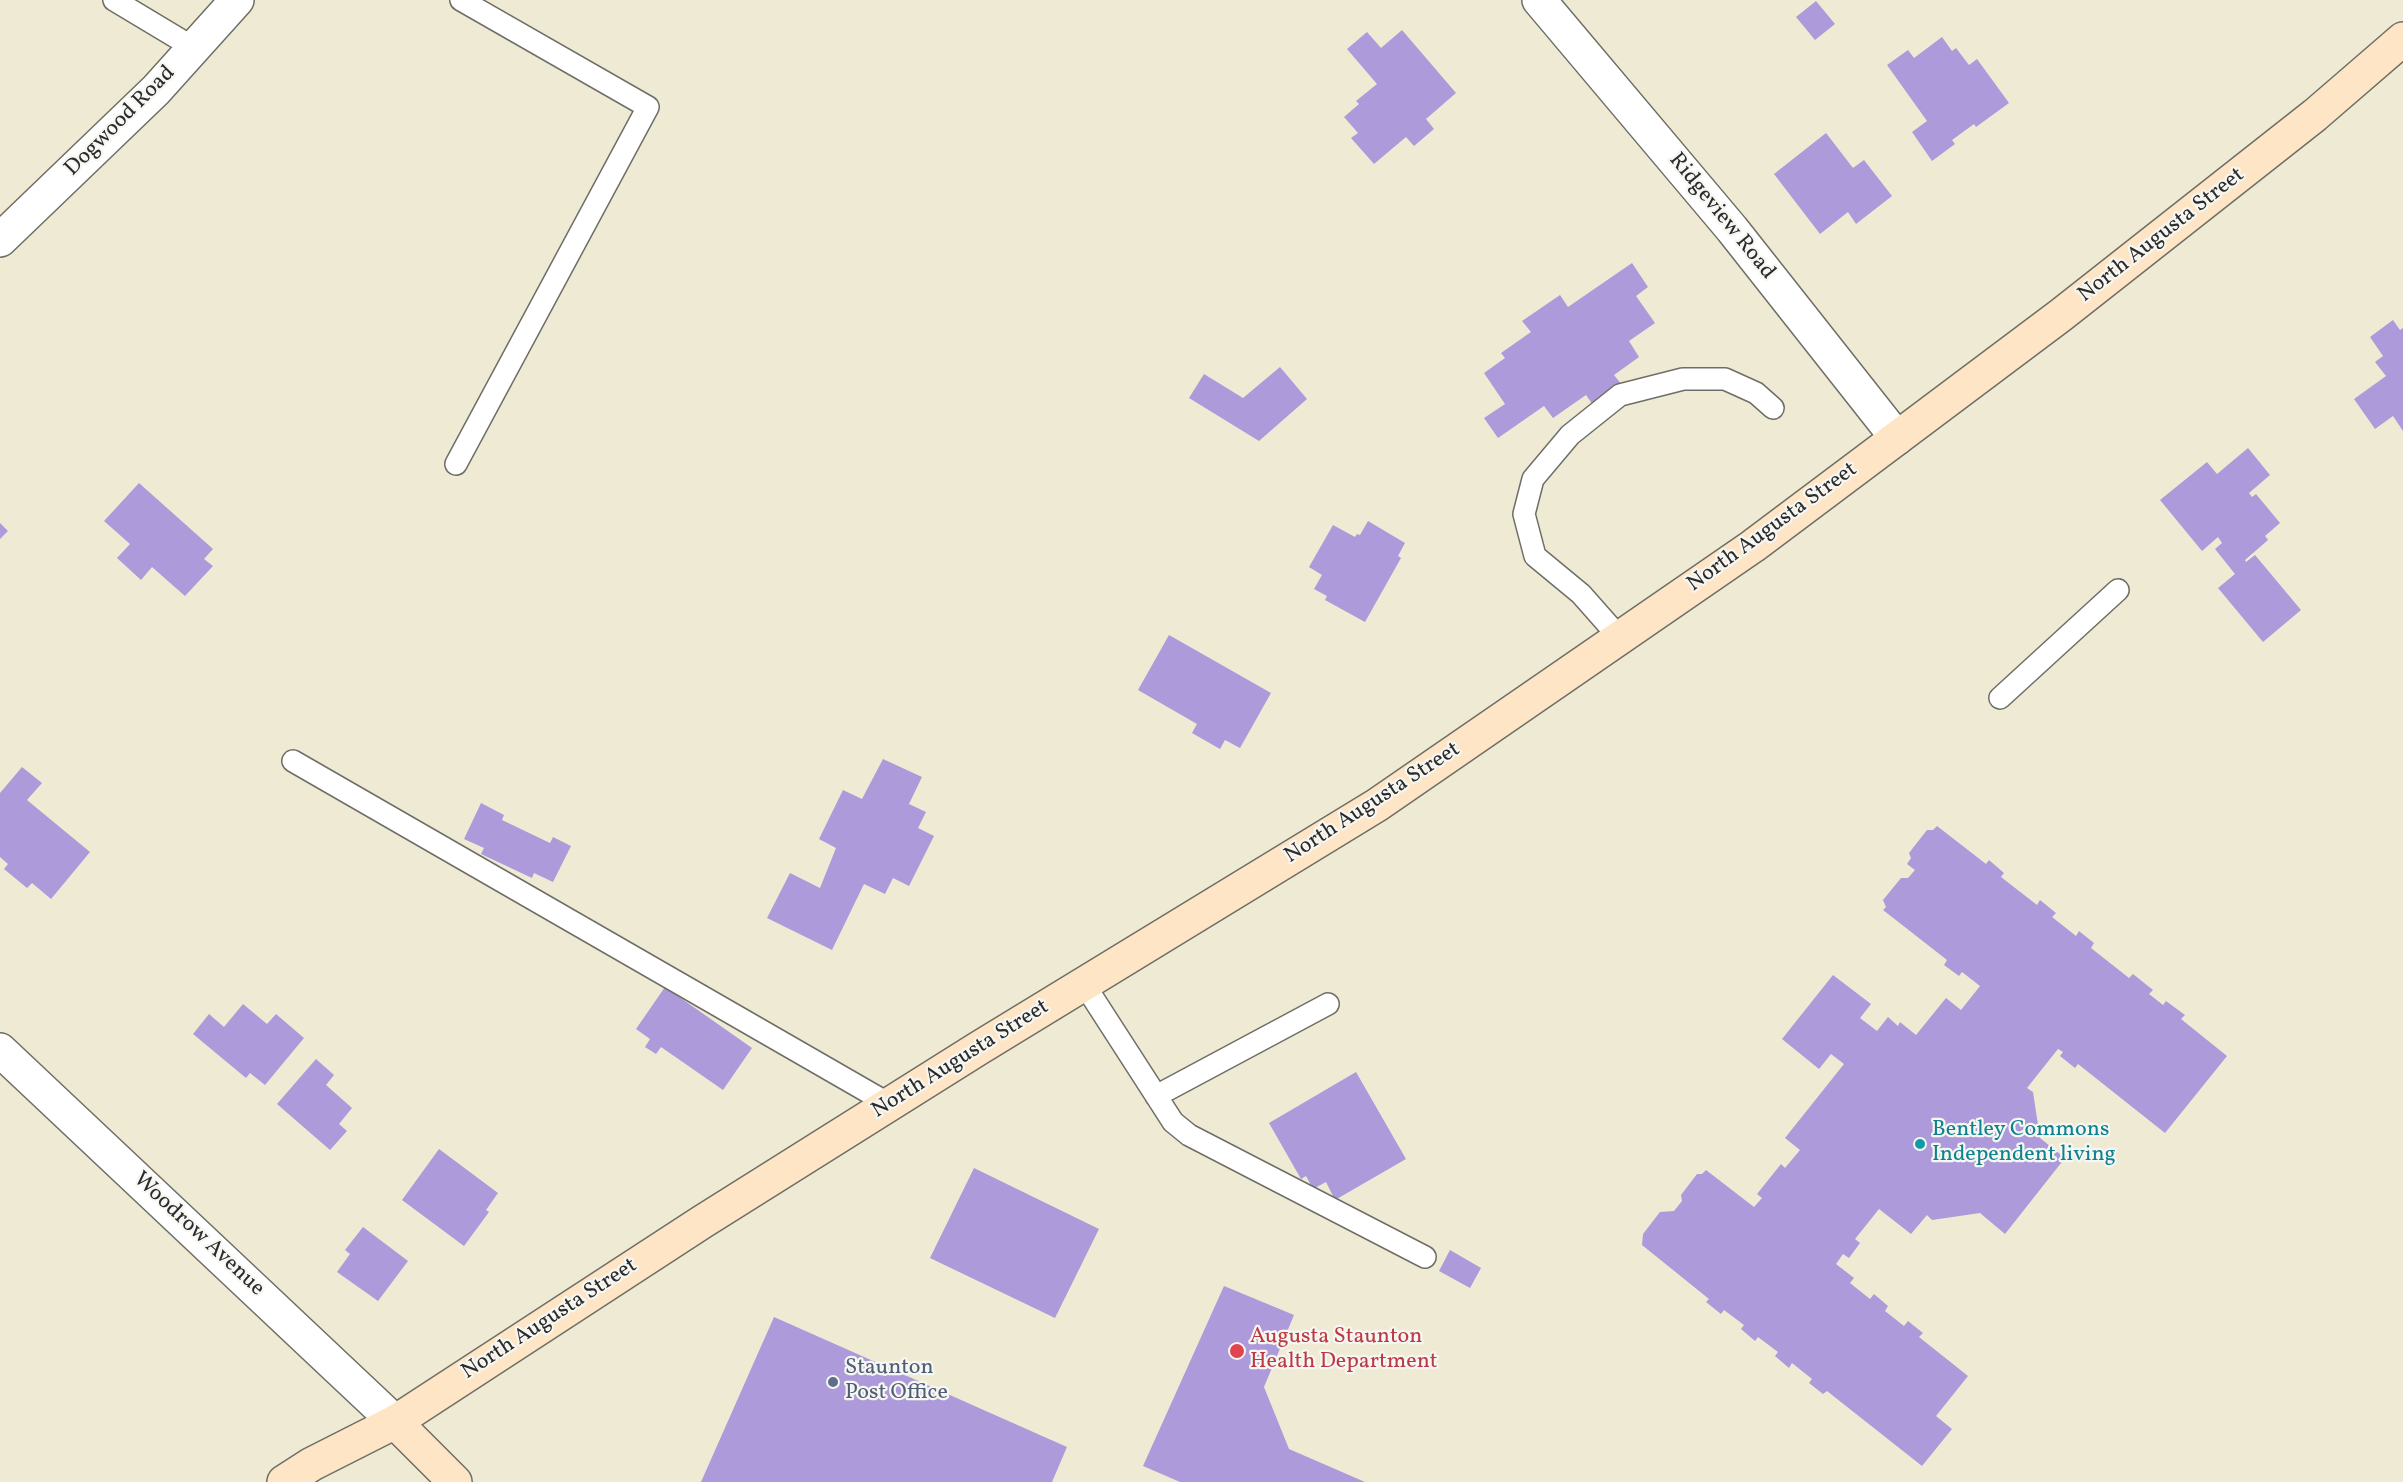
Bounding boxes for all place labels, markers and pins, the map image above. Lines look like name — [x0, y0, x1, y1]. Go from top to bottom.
place label: Bentley Commons Independent living — [1932, 1118, 2116, 1170]
marker: Bentley Commons Independent living — [1913, 1137, 1927, 1151]
place label: Augusta Staunton Health Department — [1250, 1325, 1438, 1376]
marker: Augusta Staunton Health Department — [1228, 1342, 1246, 1360]
place label: Staunton Post Office — [845, 1356, 948, 1408]
marker: Staunton Post Office — [826, 1375, 840, 1389]

